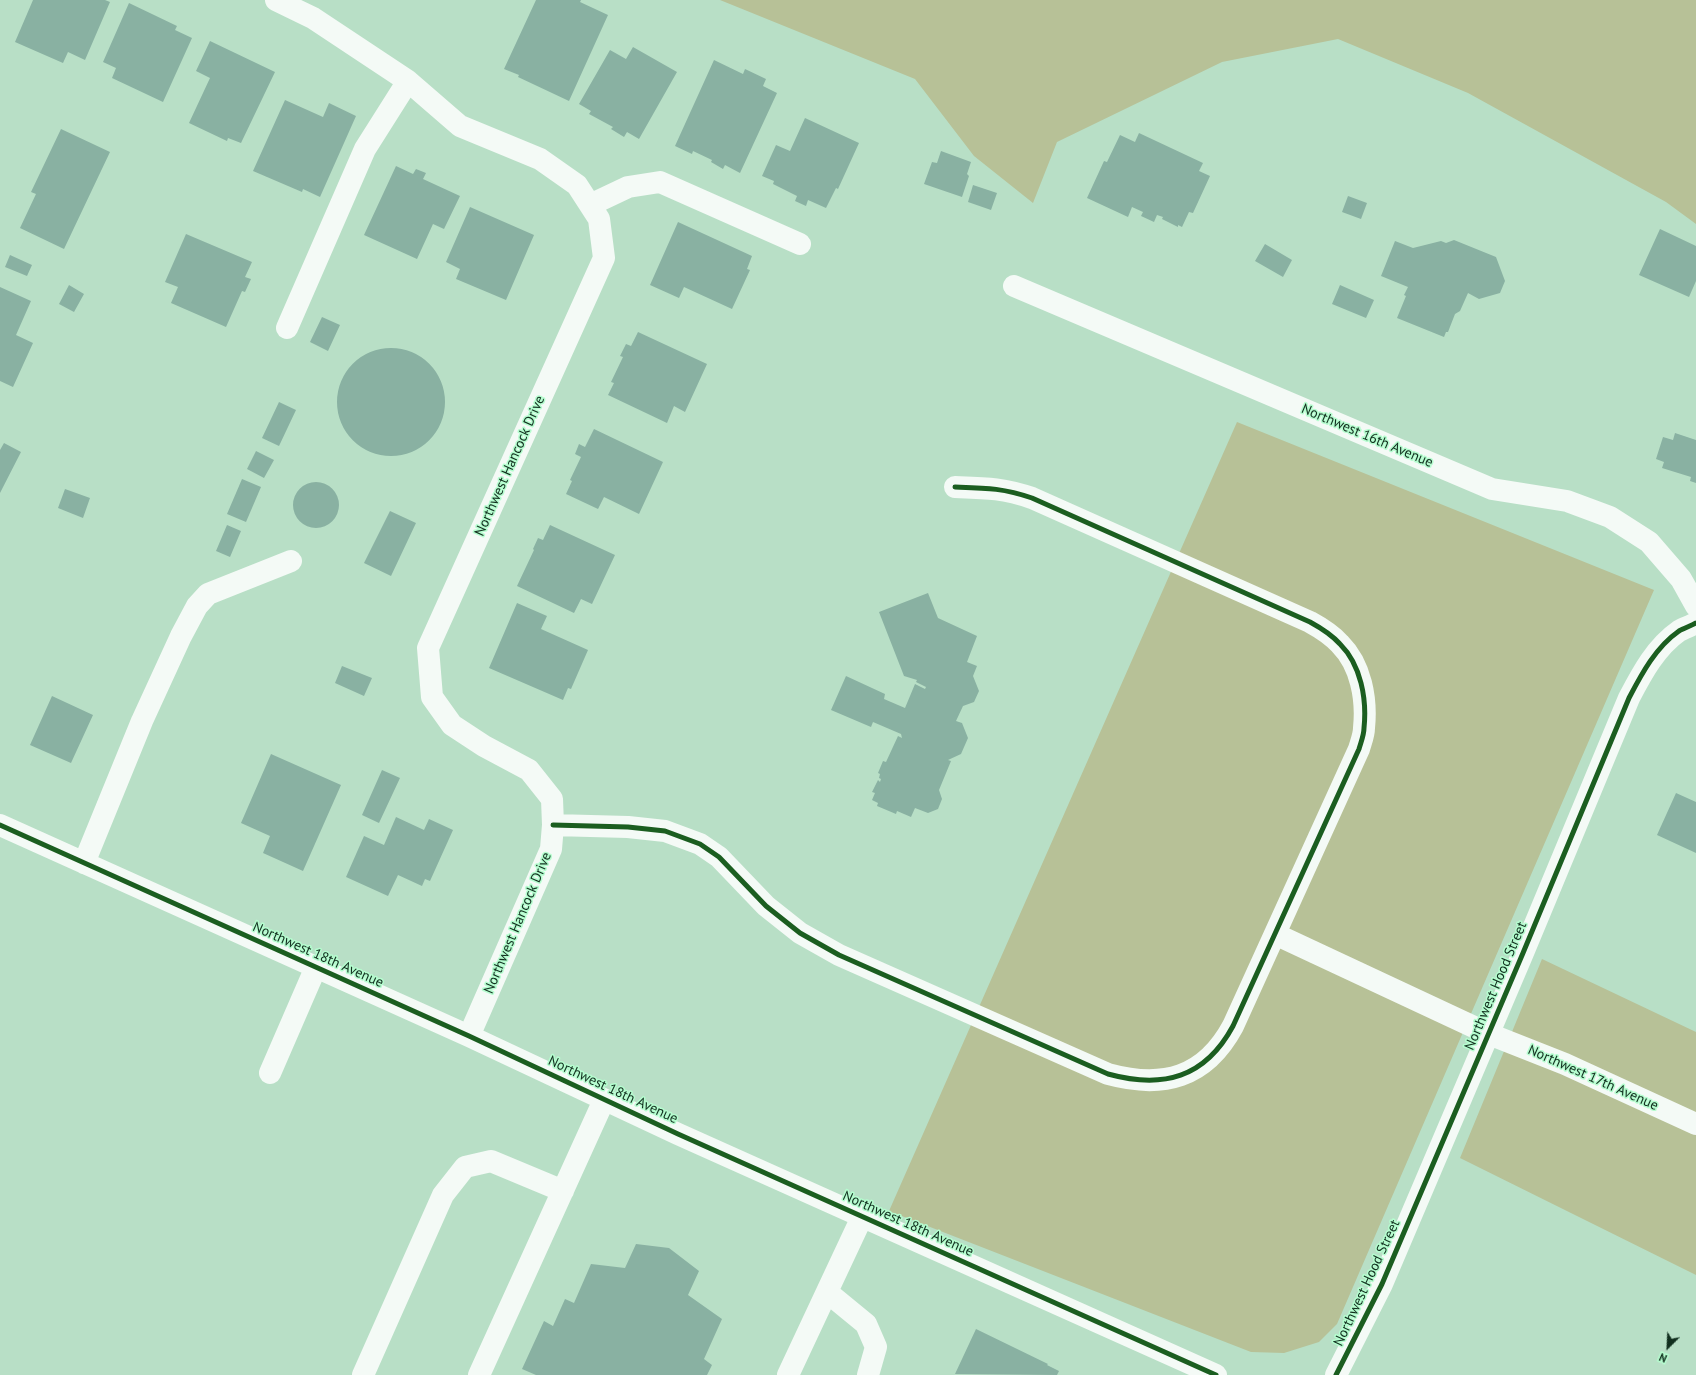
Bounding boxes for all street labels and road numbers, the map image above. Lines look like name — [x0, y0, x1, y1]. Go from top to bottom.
street label: Northwest Hancock Drive — [471, 393, 549, 539]
street label: Northwest 16th Avenue — [1299, 401, 1435, 471]
street label: Northwest Hancock Drive — [481, 850, 555, 996]
street label: Northwest 18th Avenue — [250, 919, 386, 991]
street label: Northwest Hood Street — [1461, 919, 1531, 1053]
street label: Northwest 17th Avenue — [1525, 1042, 1661, 1114]
street label: Northwest 18th Avenue — [545, 1053, 681, 1127]
street label: Northwest 18th Avenue — [840, 1188, 976, 1260]
street label: Northwest Hood Street — [1330, 1217, 1404, 1349]

